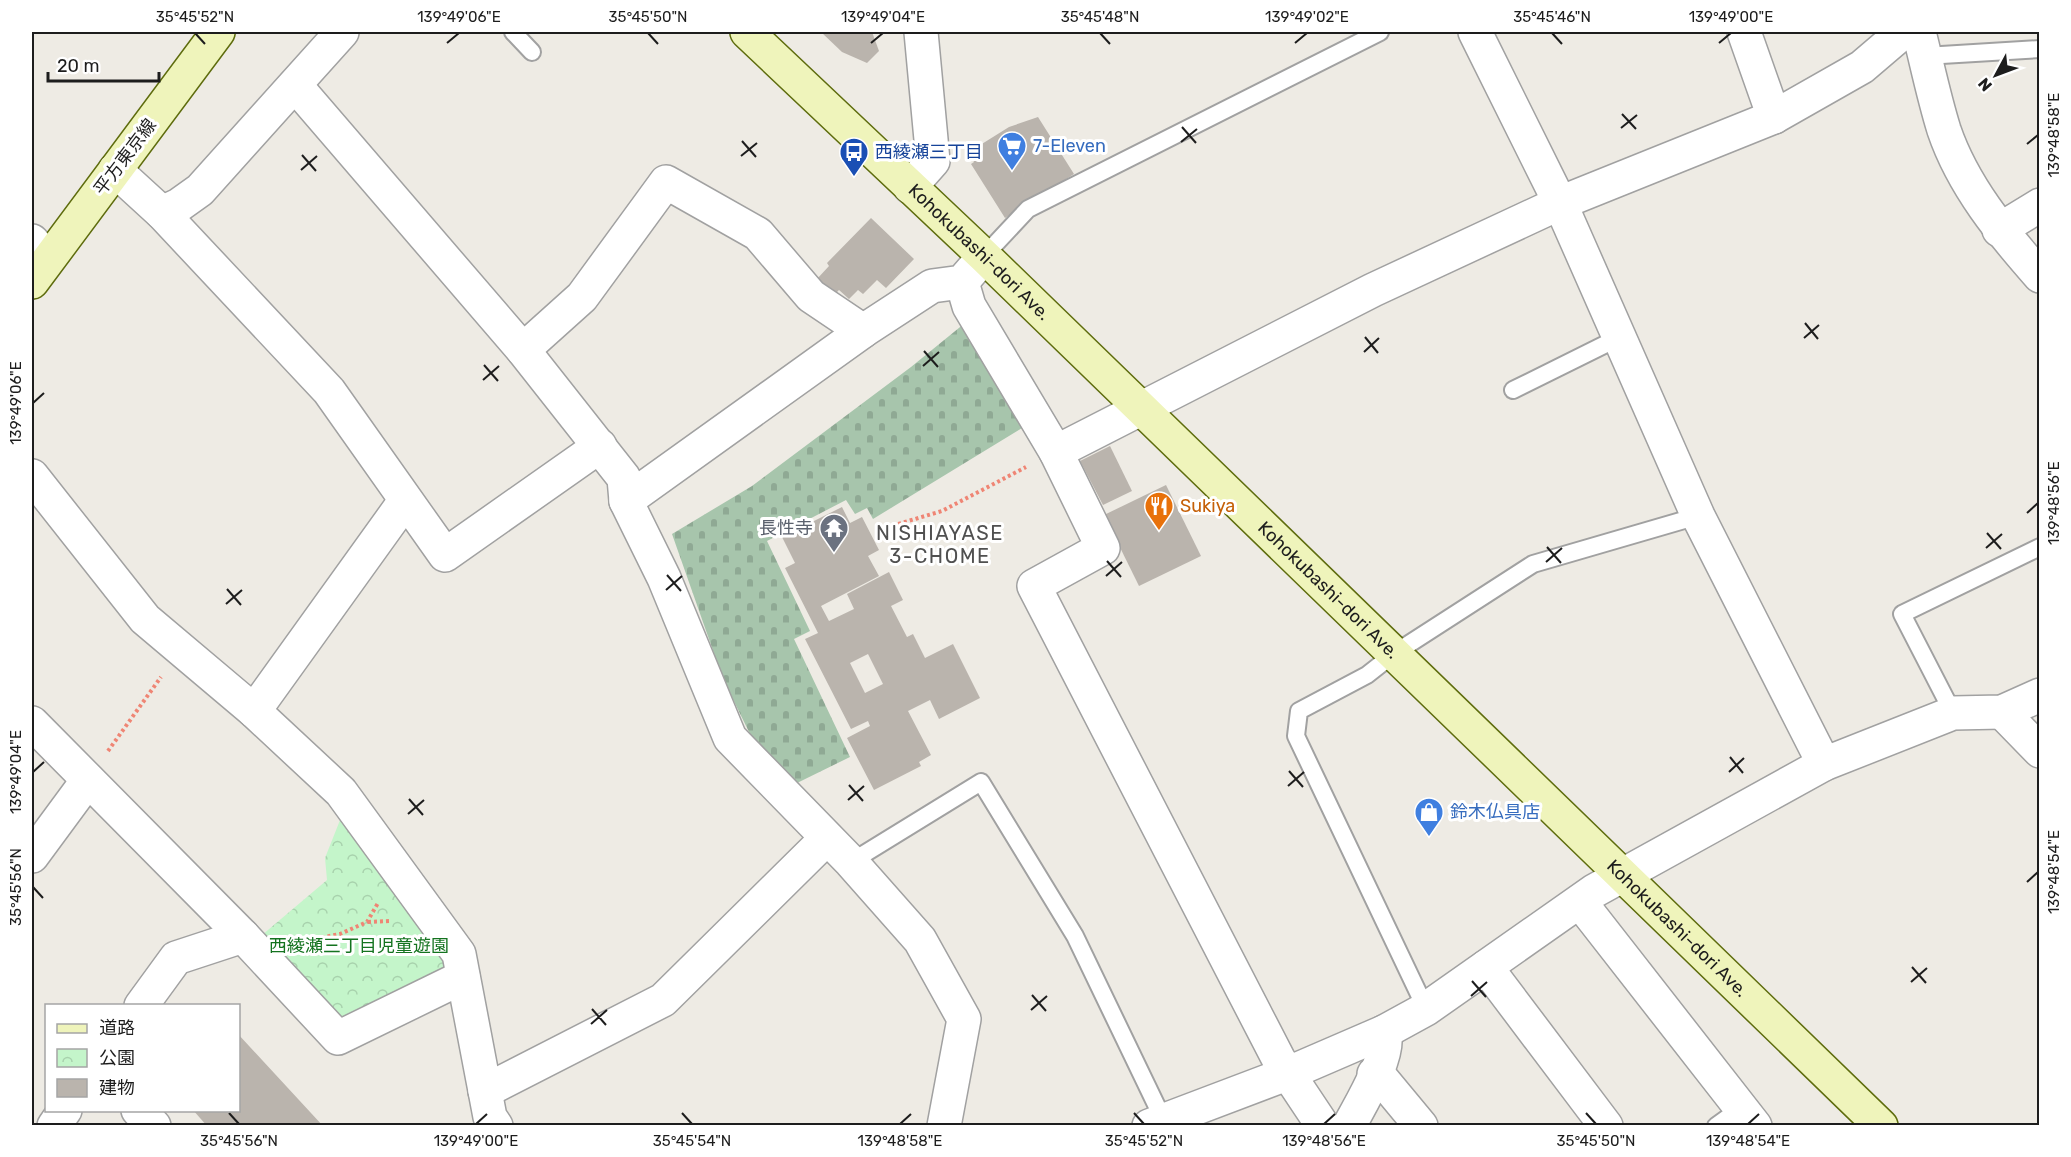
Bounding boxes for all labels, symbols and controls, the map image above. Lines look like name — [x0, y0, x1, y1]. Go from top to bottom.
text: 35°45'52"N — [156, 8, 234, 26]
text: 139°49'06"E — [417, 8, 501, 26]
text: 35°45'50"N — [608, 8, 688, 26]
text: 139°49'04"E — [841, 8, 925, 26]
text: 35°45'48"N — [1061, 8, 1139, 26]
text: 139°49'02"E — [1265, 8, 1349, 26]
text: 35°45'46"N — [1513, 8, 1591, 26]
text: 139°49'00"E — [1689, 8, 1773, 26]
scale bar — [48, 45, 159, 83]
north arrow — [1966, 45, 2026, 105]
text: 20 m — [57, 55, 99, 77]
text: N — [1974, 74, 1996, 95]
text: 139°48'58"E — [2045, 93, 2063, 177]
street label: 平方東京線 — [89, 114, 161, 200]
supermarket icon: 7-Eleven — [996, 130, 1028, 172]
place label: 7-Eleven — [1033, 135, 1106, 157]
bus stop icon: 西綾瀬三丁目 — [838, 136, 870, 178]
place label: 西綾瀬三丁目 — [875, 141, 983, 163]
street label: Kohokubashi-dori Ave. — [904, 179, 1055, 325]
text: 139°49'06"E — [7, 361, 25, 445]
text: 139°48'56"E — [2045, 461, 2063, 545]
restaurant icon: Sukiya — [1143, 490, 1175, 532]
place label: Sukiya — [1180, 495, 1235, 517]
temple icon: 長性寺 — [818, 512, 850, 554]
place label: 長性寺 — [759, 517, 813, 539]
street label: Kohokubashi-dori Ave. — [1253, 517, 1404, 663]
district label: NISHIAYASE 3-CHOME — [876, 521, 1004, 568]
text: 139°49'04"E — [7, 730, 25, 814]
shop icon: 鈴木仏具店 — [1413, 796, 1445, 838]
place label: 鈴木仏具店 — [1450, 801, 1540, 823]
text: 139°48'54"E — [2045, 830, 2063, 914]
text: 35°45'56"N — [7, 848, 25, 926]
street label: Kohokubashi-dori Ave. — [1602, 855, 1752, 1002]
park label: 西綾瀬三丁目児童遊園 — [269, 935, 449, 957]
legend — [45, 1004, 240, 1112]
text: 道路 — [99, 1017, 135, 1039]
text: 公園 — [99, 1047, 135, 1069]
text: 建物 — [99, 1077, 135, 1099]
text: 35°45'56"N — [200, 1132, 278, 1150]
text: 139°49'00"E — [434, 1132, 518, 1150]
text: 35°45'54"N — [653, 1132, 731, 1150]
text: 139°48'58"E — [858, 1132, 942, 1150]
text: 35°45'52"N — [1105, 1132, 1183, 1150]
text: 139°48'56"E — [1282, 1132, 1366, 1150]
text: 35°45'50"N — [1556, 1132, 1636, 1150]
text: 139°48'54"E — [1706, 1132, 1790, 1150]

